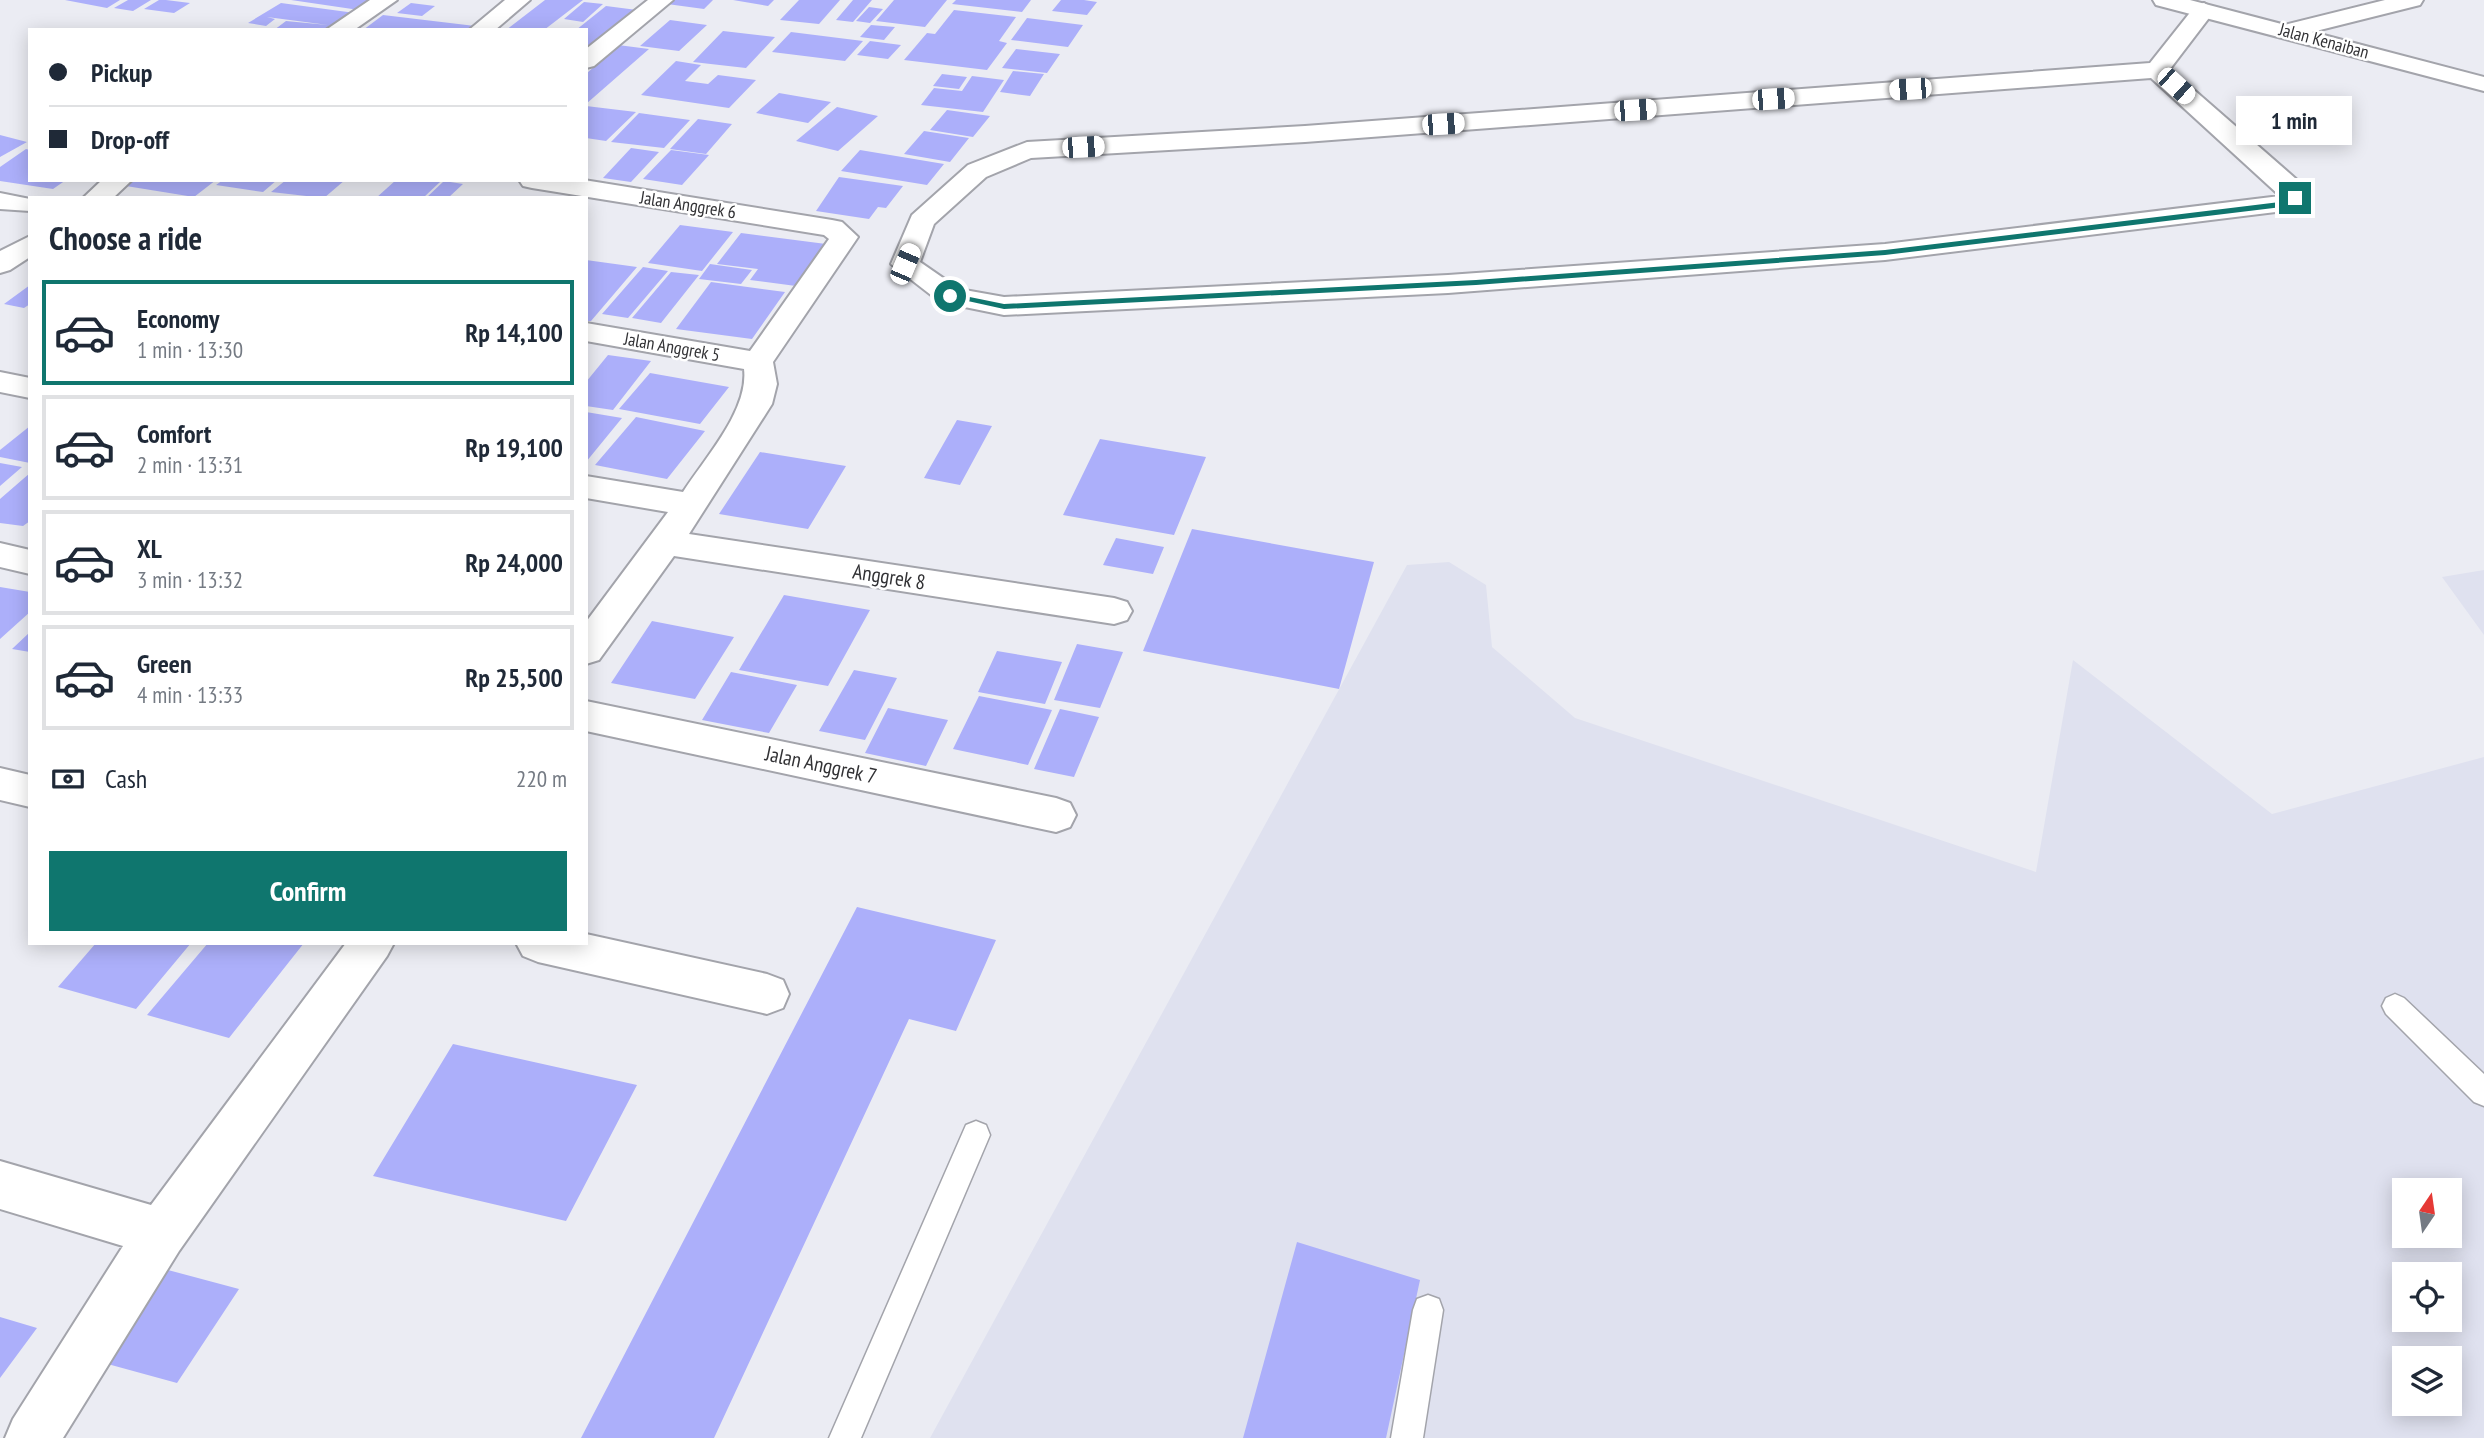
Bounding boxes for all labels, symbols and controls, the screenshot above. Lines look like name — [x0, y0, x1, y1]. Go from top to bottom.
street label: Jalan Kenaiban — [2276, 17, 2372, 64]
text: Pickup — [91, 56, 152, 89]
car — [2154, 64, 2199, 108]
car — [1889, 77, 1932, 101]
car — [1752, 87, 1795, 111]
callout: 1 min — [2237, 96, 2353, 146]
car — [1614, 98, 1657, 122]
text: 1 min — [2271, 106, 2317, 135]
car — [1422, 112, 1465, 136]
text: Drop-off — [91, 123, 169, 156]
car — [1062, 135, 1105, 159]
route end — [2279, 182, 2311, 214]
street label: Jalan Anggrek 6 — [637, 185, 738, 223]
text: Choose a ride — [49, 217, 202, 259]
car — [888, 241, 923, 287]
route start — [934, 280, 966, 312]
icon: car — [53, 301, 116, 364]
text: Economy — [137, 302, 219, 335]
text: Rp 14,100 — [465, 316, 563, 349]
street label: Jalan Anggrek 5 — [621, 327, 722, 366]
text: 1 min · 13:30 — [137, 335, 243, 364]
icon: car — [53, 416, 116, 479]
text: Comfort — [137, 417, 211, 450]
text: Rp 19,100 — [465, 431, 563, 464]
text: 2 min · 13:31 — [137, 450, 243, 479]
icon: car — [53, 531, 116, 594]
text: XL — [137, 532, 162, 565]
text: Rp 24,000 — [465, 546, 563, 579]
street label: Anggrek 8 — [851, 557, 927, 596]
text: 3 min · 13:32 — [137, 565, 243, 594]
icon: car — [53, 646, 116, 709]
text: Green — [137, 647, 192, 680]
text: Rp 25,500 — [465, 661, 563, 694]
text: 4 min · 13:33 — [137, 680, 243, 709]
street label: Jalan Anggrek 7 — [762, 739, 879, 789]
icon: cash — [49, 760, 87, 798]
text: Cash — [105, 762, 147, 795]
text: 220 m — [516, 764, 567, 793]
button: Confirm — [49, 851, 567, 931]
north arrow — [2392, 1178, 2462, 1248]
map controls — [2392, 1178, 2462, 1416]
button: locate — [2392, 1262, 2462, 1332]
button: layers — [2392, 1346, 2462, 1416]

